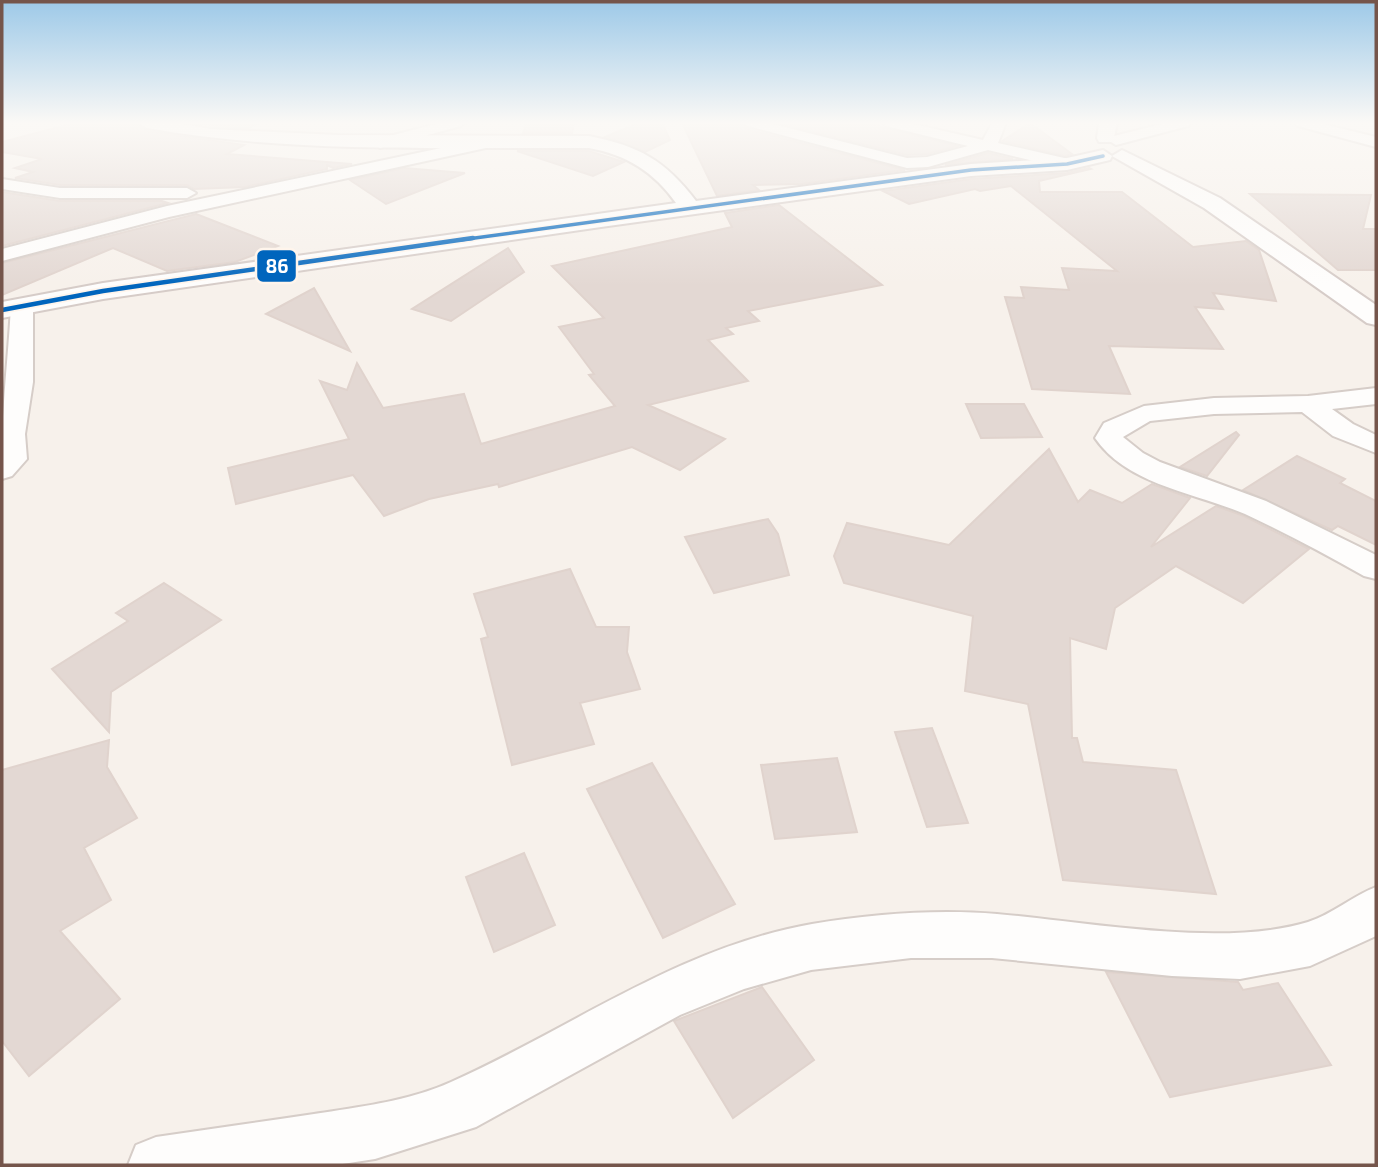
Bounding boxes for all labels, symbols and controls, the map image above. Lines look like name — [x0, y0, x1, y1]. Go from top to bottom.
line badge: 86 — [256, 249, 297, 283]
text: 86 — [265, 254, 289, 277]

